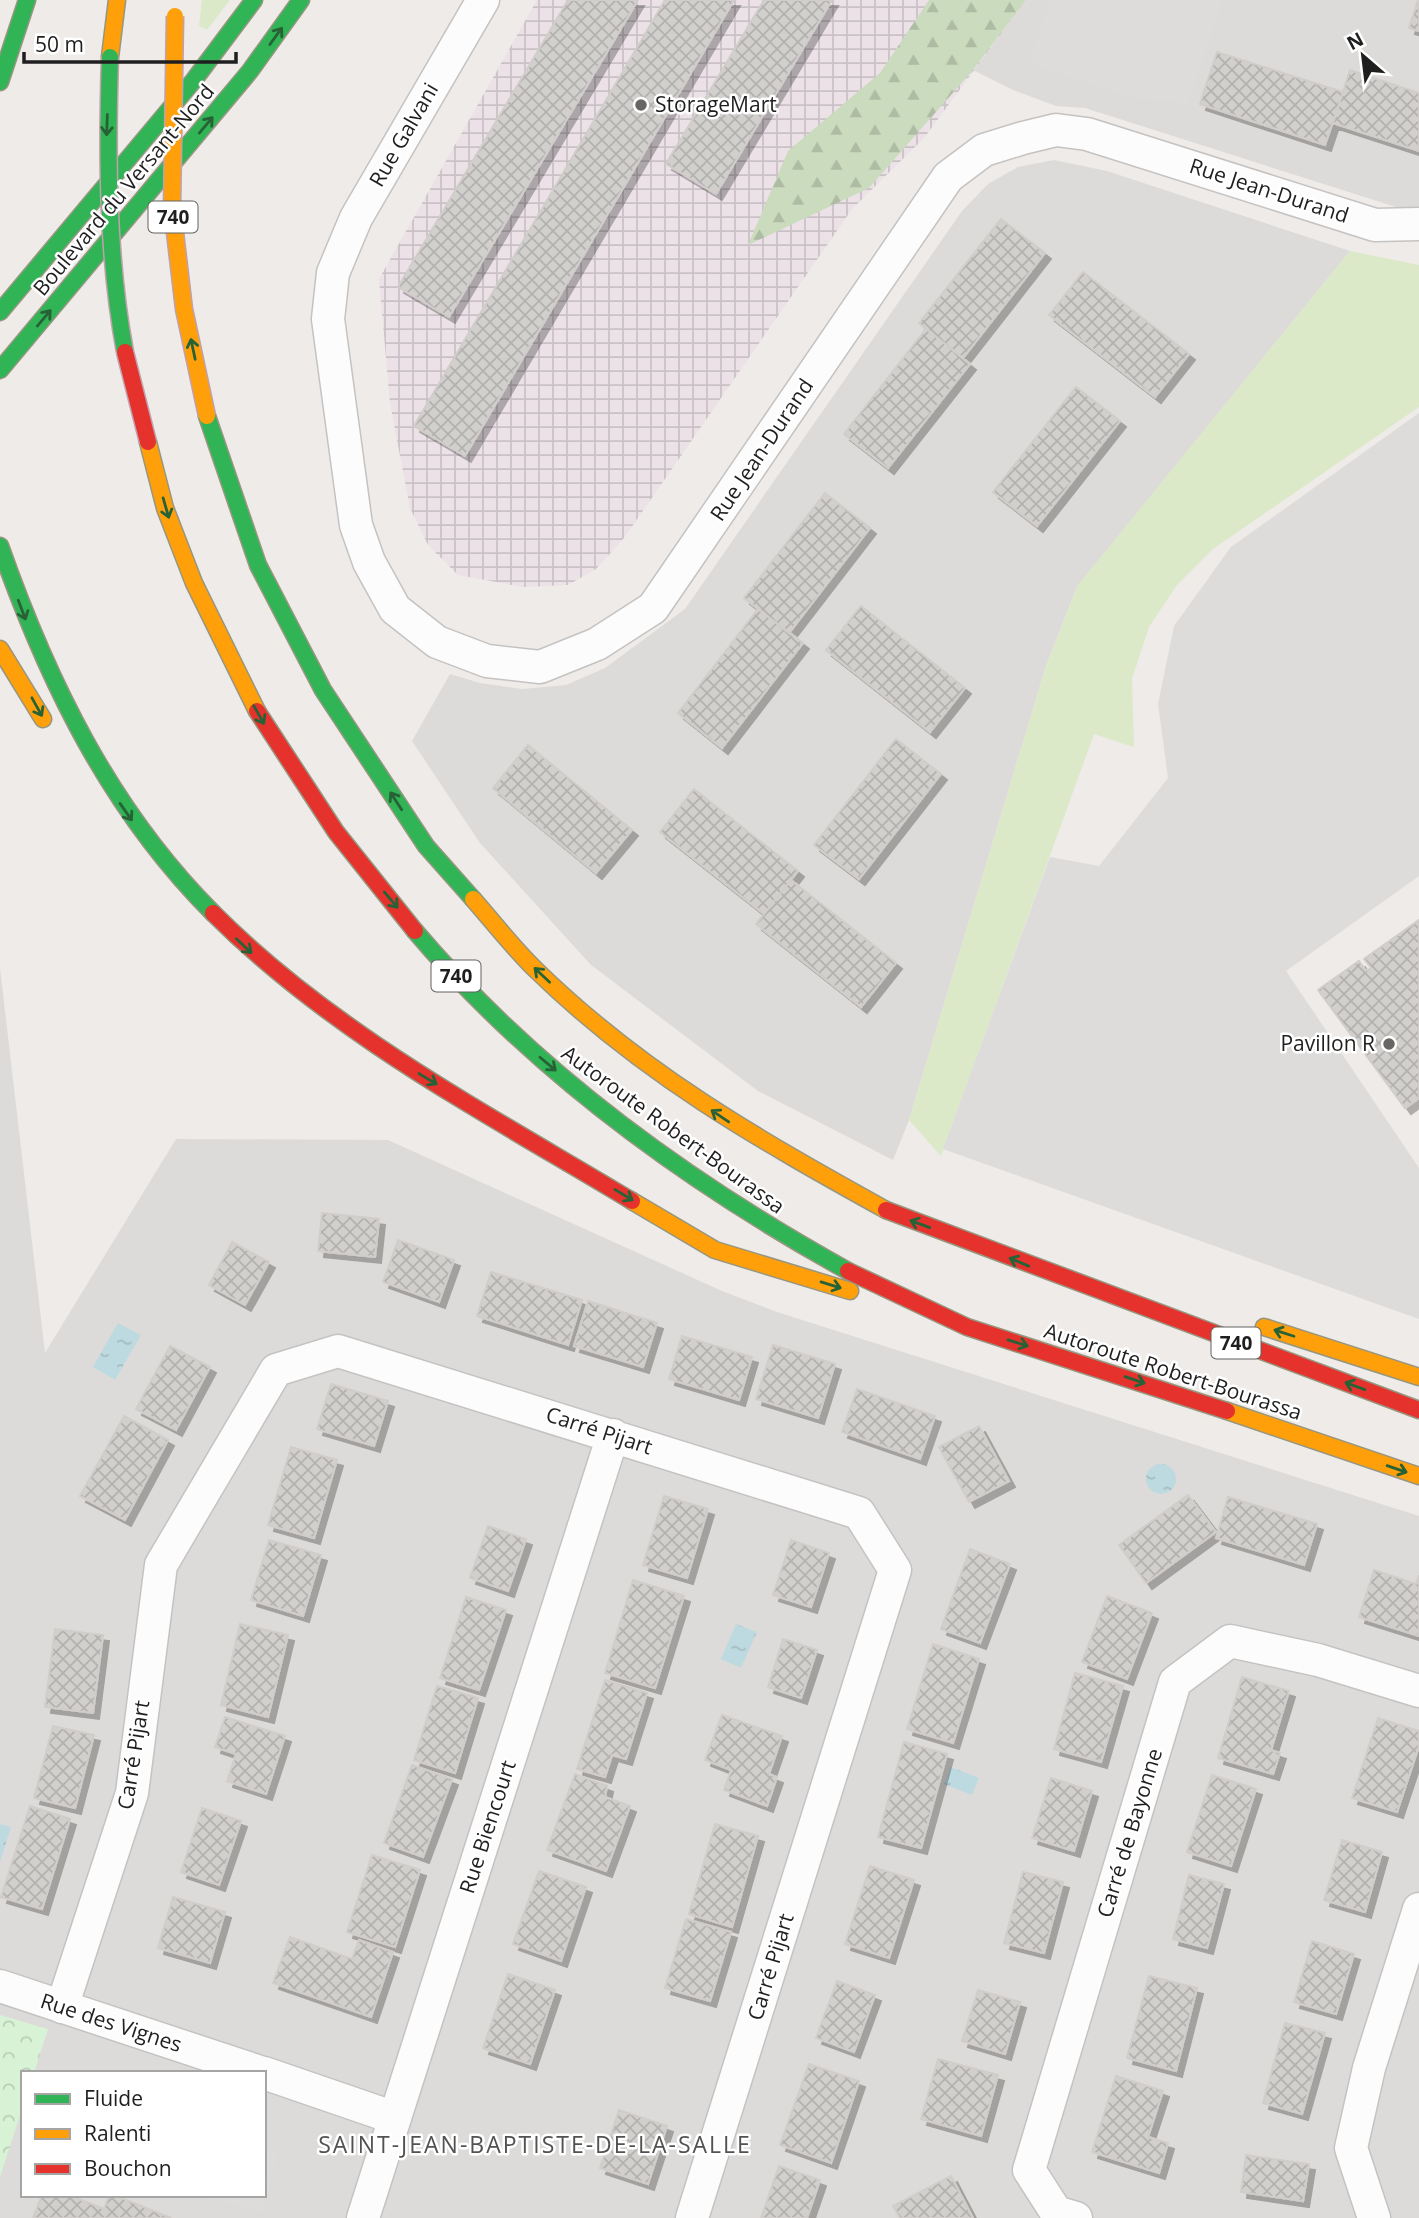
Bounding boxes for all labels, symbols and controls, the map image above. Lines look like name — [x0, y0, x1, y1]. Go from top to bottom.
scale bar — [24, 21, 236, 65]
north arrow — [1328, 21, 1398, 91]
text: N — [1342, 26, 1368, 56]
one-way arrow — [269, 27, 283, 46]
text: 50 m — [35, 30, 84, 58]
street label: Rue Galvani — [362, 77, 444, 192]
street label: Boulevard du Versant-Nord — [26, 78, 220, 301]
place label: StorageMart — [655, 90, 777, 118]
marker: StorageMart — [633, 97, 649, 113]
one-way arrow — [101, 113, 114, 136]
one-way arrow — [198, 116, 214, 134]
street label: Rue Jean-Durand — [1186, 151, 1353, 229]
road number: 740 — [148, 202, 198, 232]
one-way arrow — [36, 309, 52, 327]
one-way arrow — [185, 338, 199, 361]
street label: Rue Jean-Durand — [703, 373, 819, 526]
one-way arrow — [160, 497, 173, 519]
one-way arrow — [17, 599, 29, 621]
one-way arrow — [30, 696, 44, 716]
one-way arrow — [253, 704, 267, 725]
one-way arrow — [389, 792, 403, 811]
one-way arrow — [119, 802, 133, 821]
one-way arrow — [383, 891, 399, 909]
one-way arrow — [235, 937, 253, 954]
road number: 740 — [432, 960, 480, 992]
one-way arrow — [533, 967, 551, 983]
place label: Pavillon R — [1280, 1029, 1375, 1057]
marker: Pavillon R — [1381, 1036, 1397, 1052]
street label: Autoroute Robert-Bourassa — [556, 1039, 791, 1220]
one-way arrow — [539, 1056, 557, 1072]
one-way arrow — [418, 1072, 438, 1086]
one-way arrow — [711, 1109, 730, 1123]
one-way arrow — [613, 1188, 633, 1202]
one-way arrow — [909, 1217, 931, 1229]
one-way arrow — [1009, 1255, 1030, 1268]
one-way arrow — [820, 1280, 842, 1293]
street label: Autoroute Robert-Bourassa — [1041, 1316, 1306, 1426]
one-way arrow — [1273, 1326, 1295, 1339]
road number: 740 — [1212, 1328, 1260, 1358]
one-way arrow — [1007, 1337, 1029, 1350]
one-way arrow — [1123, 1375, 1145, 1388]
one-way arrow — [1344, 1379, 1366, 1392]
street label: Carré Pijart — [543, 1400, 656, 1460]
one-way arrow — [1385, 1464, 1407, 1476]
street label: Carré Pijart — [111, 1698, 155, 1811]
street label: Carré de Bayonne — [1090, 1745, 1168, 1921]
street label: Rue Biencourt — [452, 1757, 522, 1897]
street label: Carré Pijart — [741, 1910, 800, 2024]
street label: Rue des Vignes — [37, 1986, 186, 2058]
legend — [21, 2071, 266, 2197]
text: Fluide — [84, 2084, 143, 2112]
text: Ralenti — [84, 2119, 151, 2147]
district label: SAINT-JEAN-BAPTISTE-DE-LA-SALLE — [318, 2128, 752, 2160]
text: Bouchon — [84, 2154, 172, 2182]

